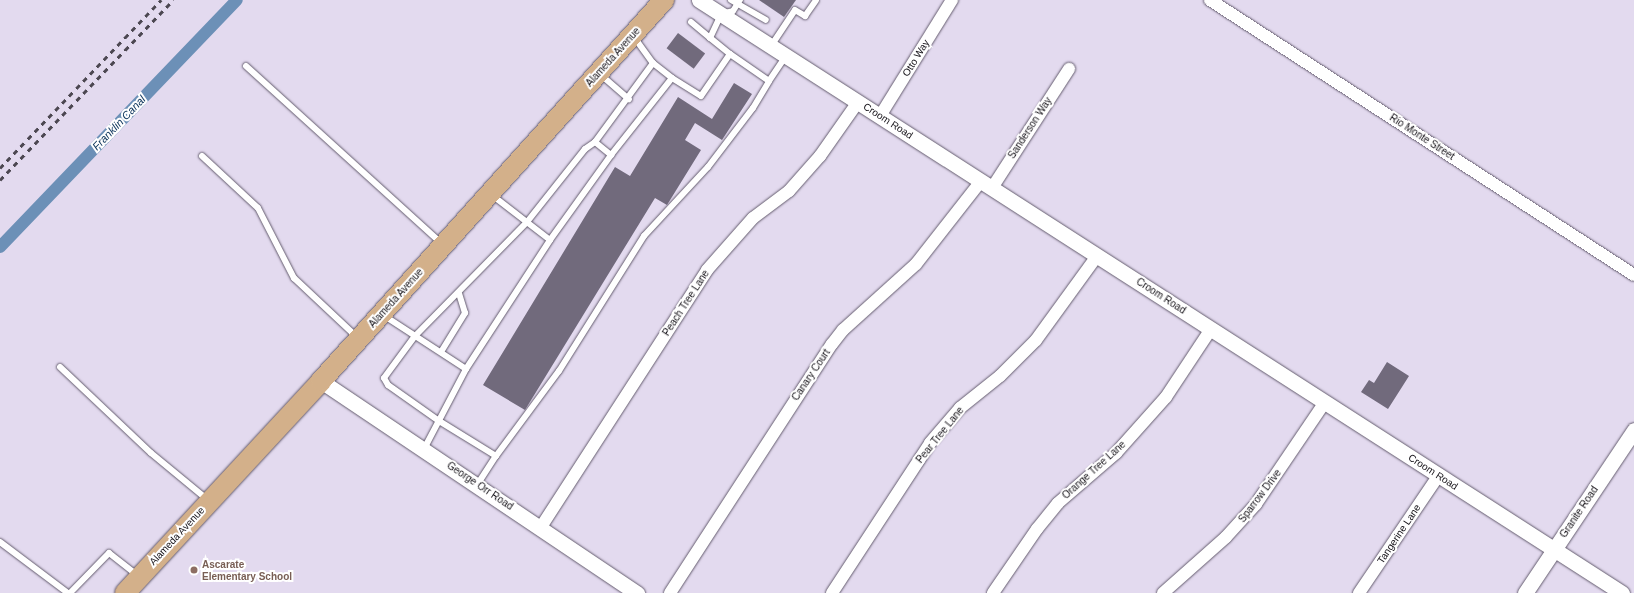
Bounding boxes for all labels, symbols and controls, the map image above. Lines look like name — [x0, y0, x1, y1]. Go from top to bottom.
street label: Alameda Avenue — [583, 25, 643, 89]
street label: Otto Way — [900, 37, 932, 79]
water label: Franklin Canal — [90, 93, 148, 153]
street label: Sanderson Way — [1006, 95, 1054, 161]
street label: Croom Road — [861, 101, 915, 141]
street label: Rio Monte Street — [1387, 112, 1457, 162]
street label: Alameda Avenue — [366, 266, 426, 330]
street label: Peach Tree Lane — [660, 268, 712, 338]
street label: Croom Road — [1134, 276, 1188, 316]
street label: Canary Court — [789, 347, 833, 403]
street label: Pear Tree Lane — [914, 404, 966, 466]
street label: Orange Tree Lane — [1060, 438, 1128, 502]
street label: Croom Road — [1406, 452, 1460, 492]
street label: George Orr Road — [445, 459, 515, 513]
street label: Sparrow Drive — [1236, 467, 1284, 525]
street label: Granite Road — [1557, 484, 1601, 540]
street label: Tangerine Lane — [1375, 502, 1423, 566]
street label: Alameda Avenue — [147, 504, 207, 568]
place label: Ascarate Elementary School — [202, 558, 292, 582]
marker: Ascarate Elementary School — [189, 565, 199, 575]

